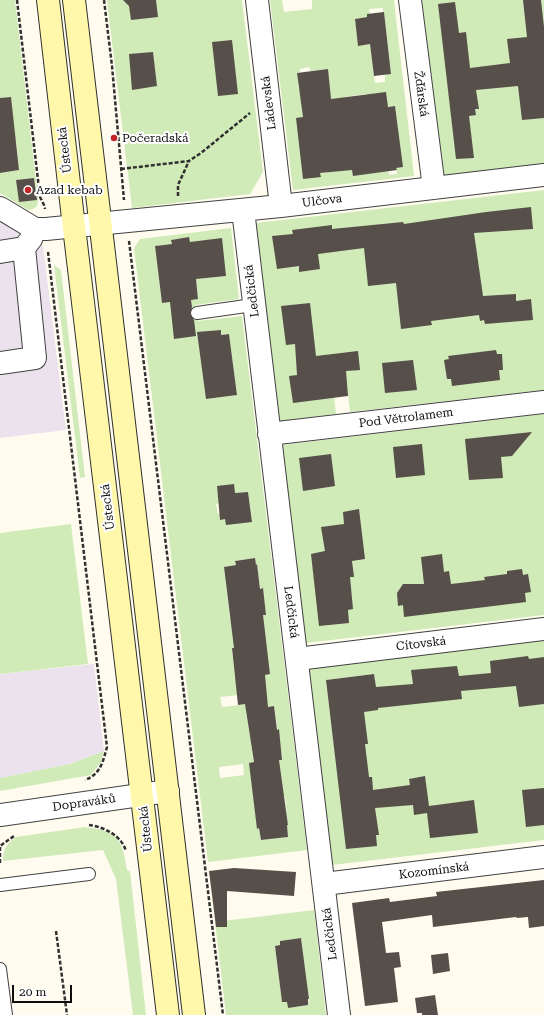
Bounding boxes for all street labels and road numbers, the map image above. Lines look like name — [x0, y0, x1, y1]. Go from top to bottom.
street label: Žďárská — [411, 70, 431, 118]
street label: Ládevská — [259, 75, 279, 131]
street label: Ústecká — [55, 126, 75, 174]
street label: Ulčova — [301, 191, 343, 211]
street label: Ledčická — [242, 264, 262, 318]
street label: Pod Větrolamem — [358, 405, 454, 431]
street label: Ústecká — [98, 483, 118, 531]
street label: Ledčická — [281, 585, 301, 639]
street label: Cítovská — [395, 634, 447, 654]
street label: Dopraváků — [51, 791, 117, 815]
street label: Ústecká — [136, 805, 156, 853]
street label: Kozomínská — [398, 860, 470, 882]
street label: Ledčická — [320, 907, 340, 961]

